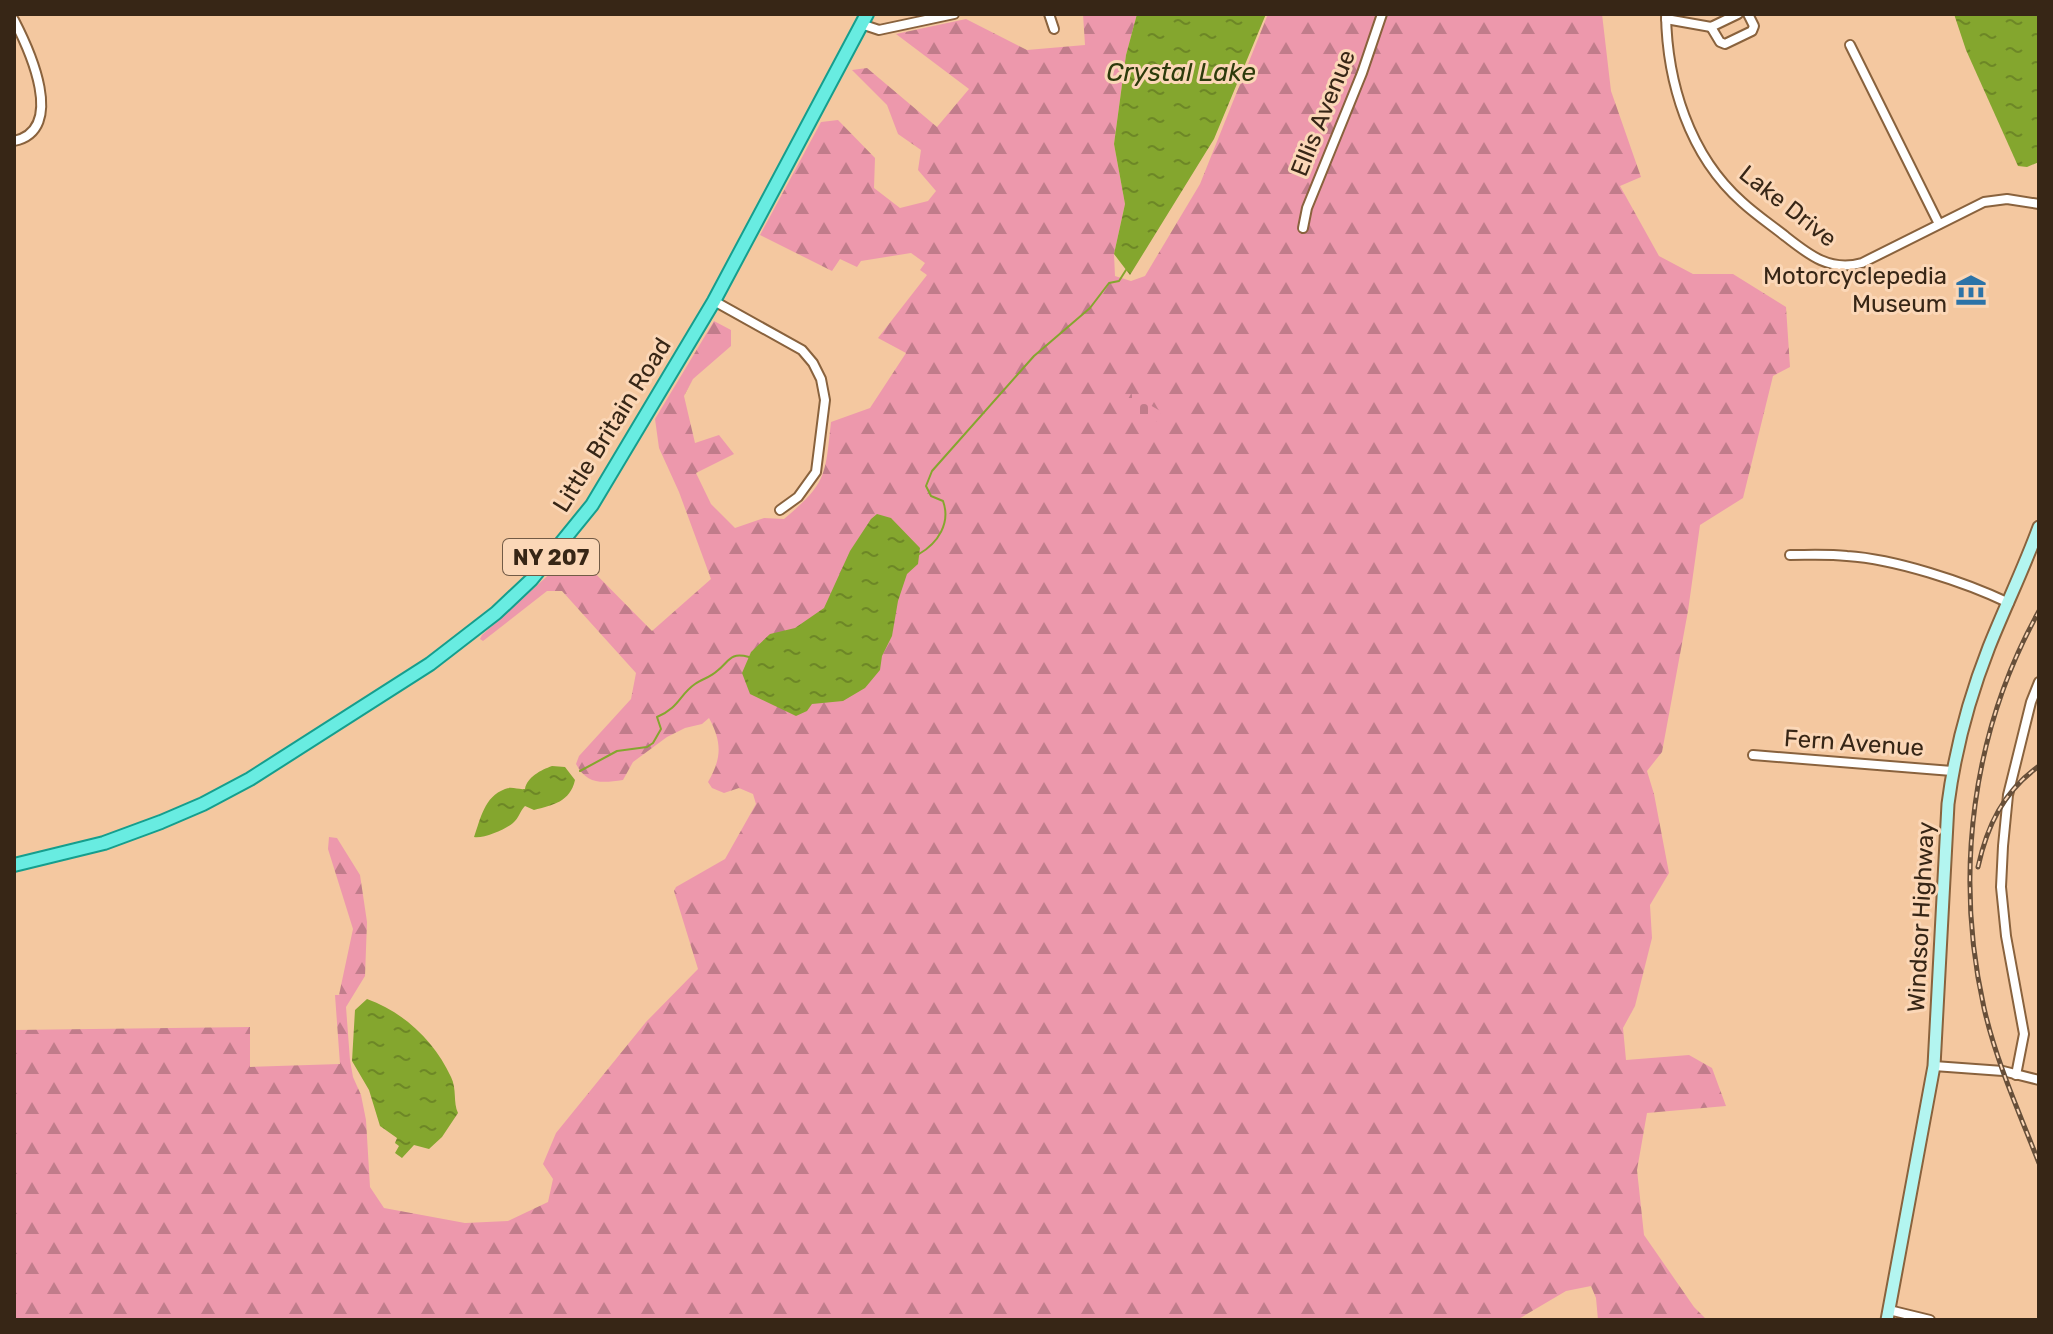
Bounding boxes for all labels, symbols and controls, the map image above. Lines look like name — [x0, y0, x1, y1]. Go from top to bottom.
street label: Ellis Avenue — [1285, 46, 1361, 180]
water label: Crystal Lake — [1106, 57, 1256, 88]
street label: Lake Drive — [1734, 159, 1842, 253]
place label: Motorcyclepedia Museum — [1763, 262, 1947, 318]
museum icon: Motorcyclepedia Museum — [1954, 273, 1988, 307]
street label: Little Britain Road — [547, 333, 677, 517]
road number: NY 207 — [503, 539, 599, 575]
street label: Fern Avenue — [1783, 724, 1925, 762]
street label: Windsor Highway — [1902, 821, 1940, 1013]

